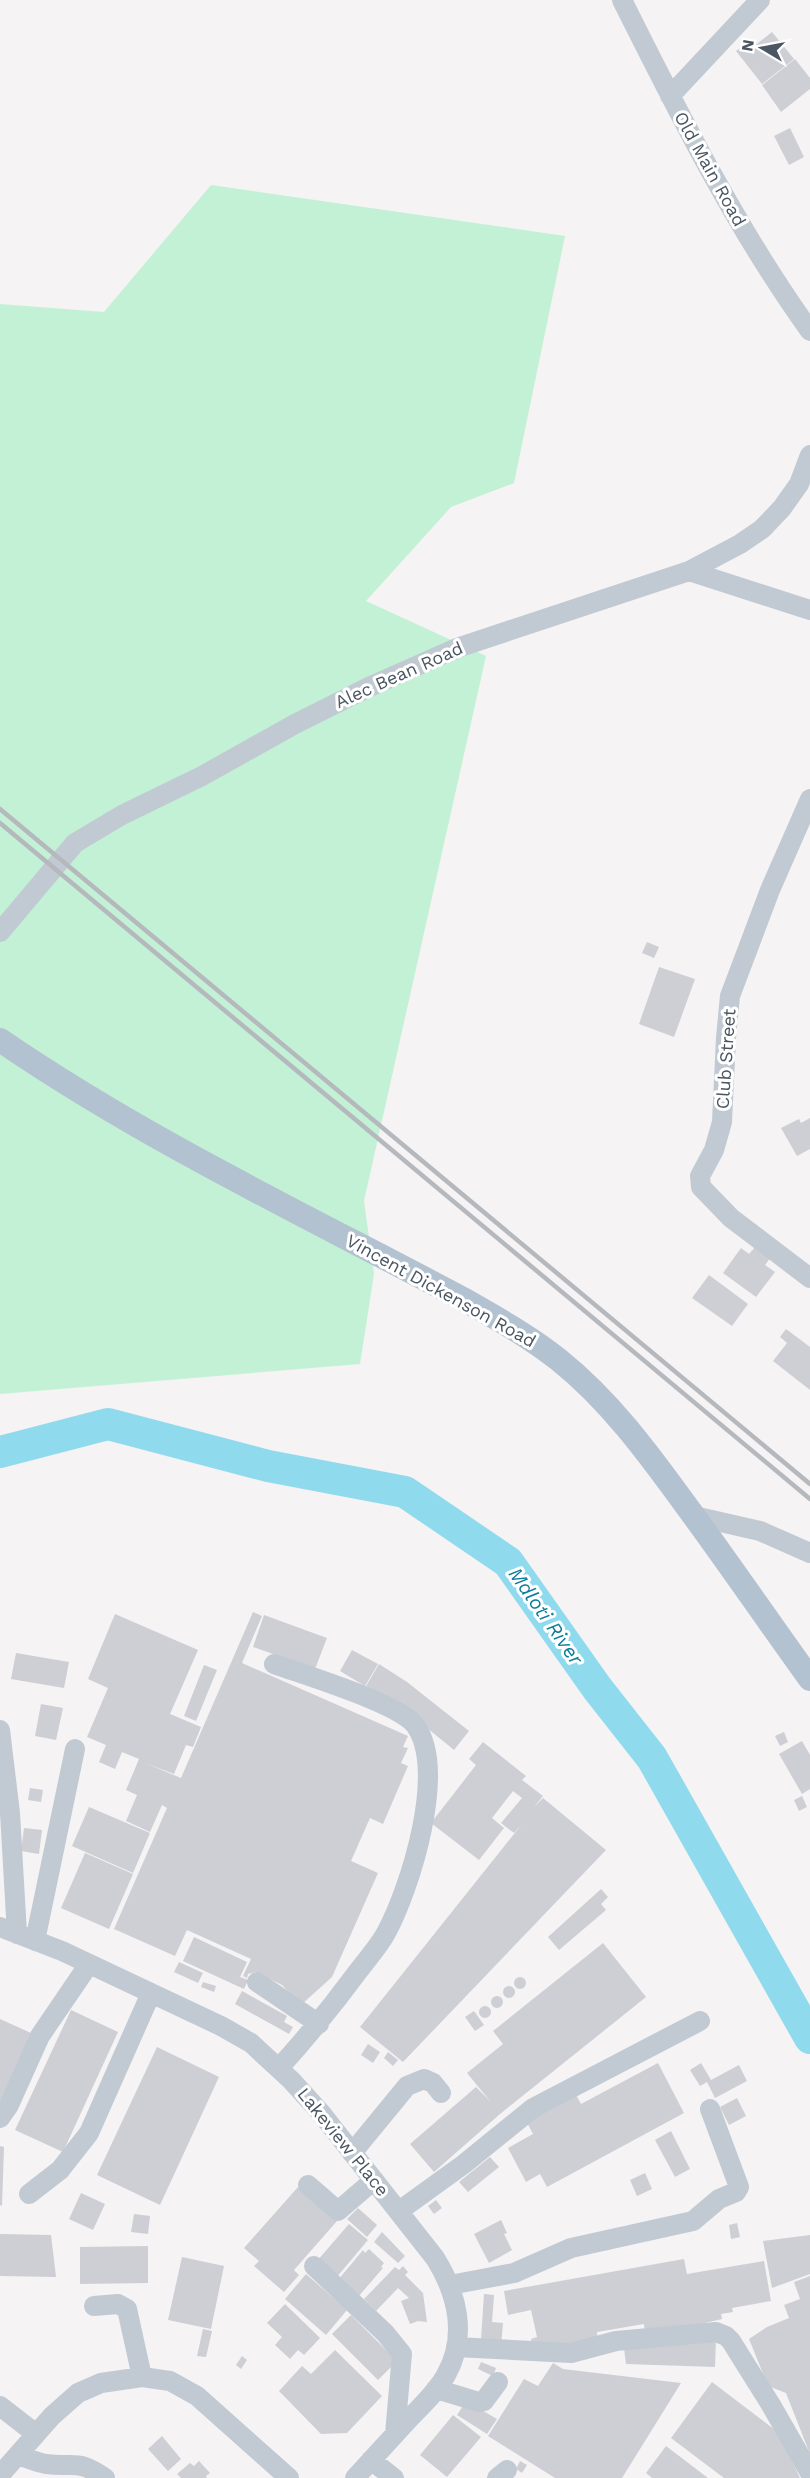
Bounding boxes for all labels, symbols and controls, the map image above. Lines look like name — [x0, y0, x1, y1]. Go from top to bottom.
north arrow — [732, 18, 792, 78]
text: N — [737, 38, 758, 53]
street label: Old Main Road — [670, 108, 751, 230]
street label: Alec Bean Road — [332, 637, 466, 712]
street label: Club Street — [712, 1008, 740, 1110]
street label: Vincent Dickenson Road — [343, 1230, 540, 1351]
water label: Mdloti River — [504, 1563, 589, 1670]
street label: Lakeview Place — [293, 2083, 393, 2200]

